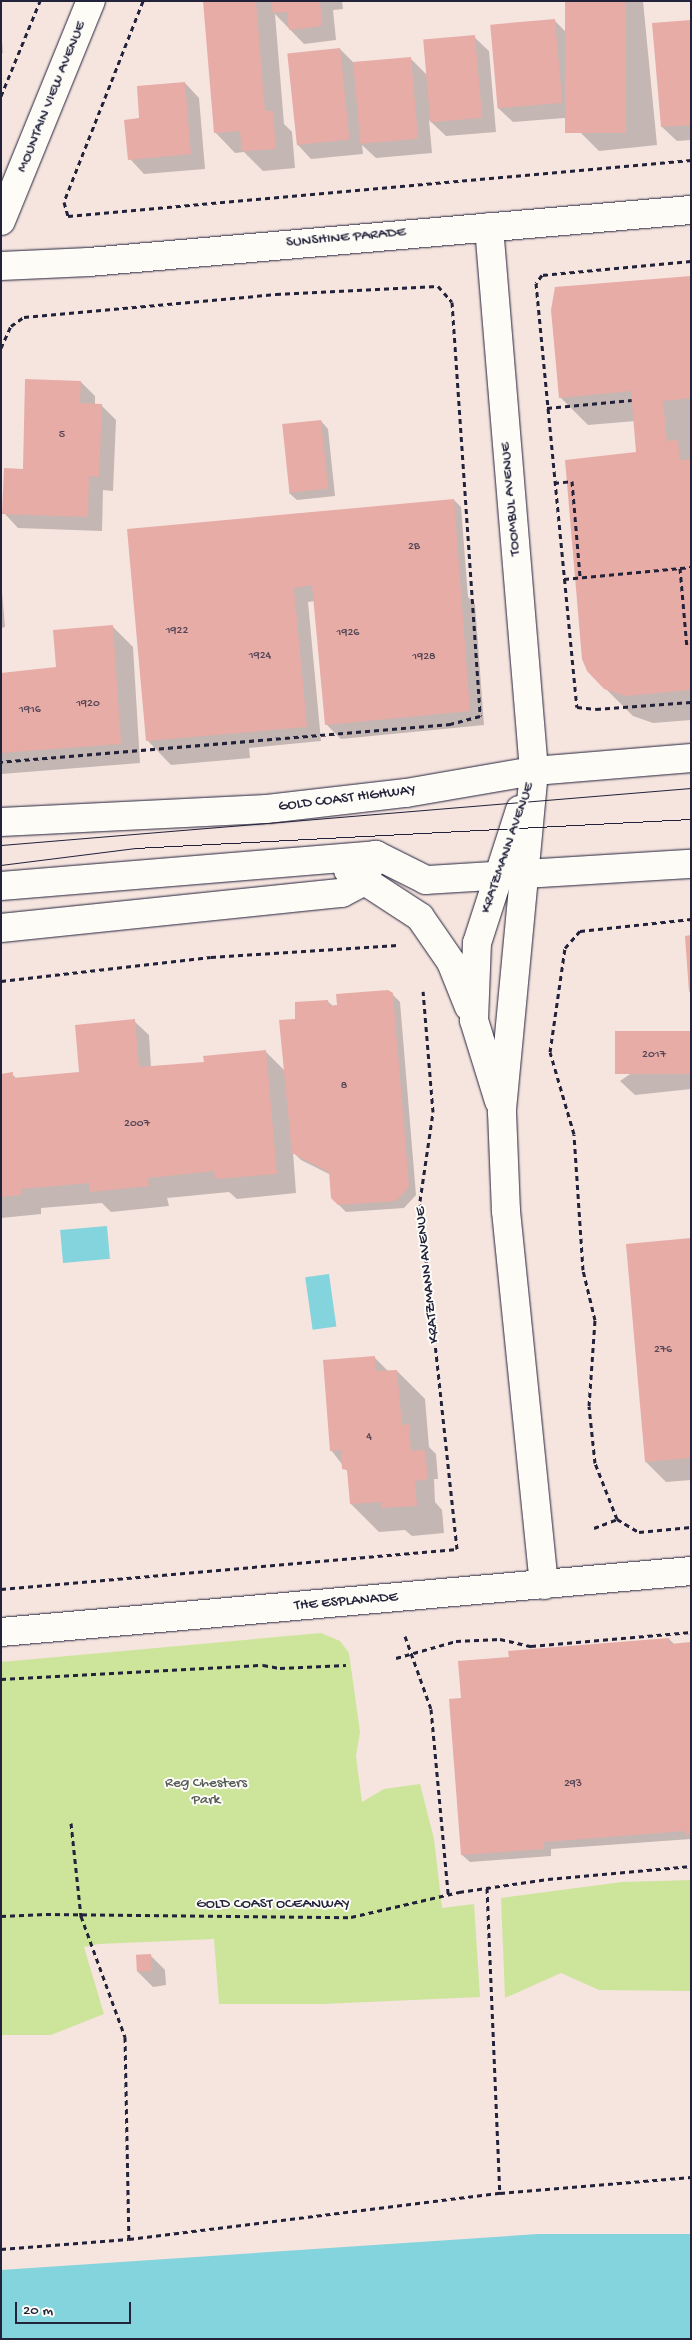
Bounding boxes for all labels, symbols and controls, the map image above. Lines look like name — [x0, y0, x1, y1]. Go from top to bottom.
street label: MOUNTAIN VIEW AVENUE — [13, 19, 91, 175]
street label: SUNSHINE PARADE — [285, 224, 407, 252]
house number: 5 — [59, 429, 65, 443]
street label: TOOMBUL AVENUE — [497, 441, 525, 557]
house number: 2B — [408, 541, 420, 555]
house number: 1922 — [166, 625, 188, 639]
house number: 1926 — [337, 627, 359, 641]
house number: 1924 — [249, 650, 271, 664]
house number: 1928 — [412, 651, 436, 665]
house number: 1920 — [76, 698, 100, 712]
house number: 1916 — [19, 704, 41, 718]
street label: KRATZMANN AVENUE — [477, 780, 539, 916]
street label: GOLD COAST HIGHWAY — [277, 782, 417, 816]
house number: 2017 — [642, 1049, 666, 1063]
house number: 8 — [341, 1080, 347, 1094]
house number: 2007 — [124, 1118, 150, 1132]
street label: KRATZMANN AVENUE — [412, 1206, 444, 1344]
house number: 276 — [654, 1344, 672, 1358]
house number: 4 — [366, 1431, 372, 1445]
street label: THE ESPLANADE — [293, 1589, 399, 1615]
park label: Reg Chesters Park — [165, 1774, 247, 1809]
house number: 293 — [564, 1778, 582, 1792]
street label: GOLD COAST OCEANWAY — [196, 1896, 350, 1914]
scale bar — [18, 2292, 134, 2324]
text: 20 m — [23, 2302, 53, 2320]

